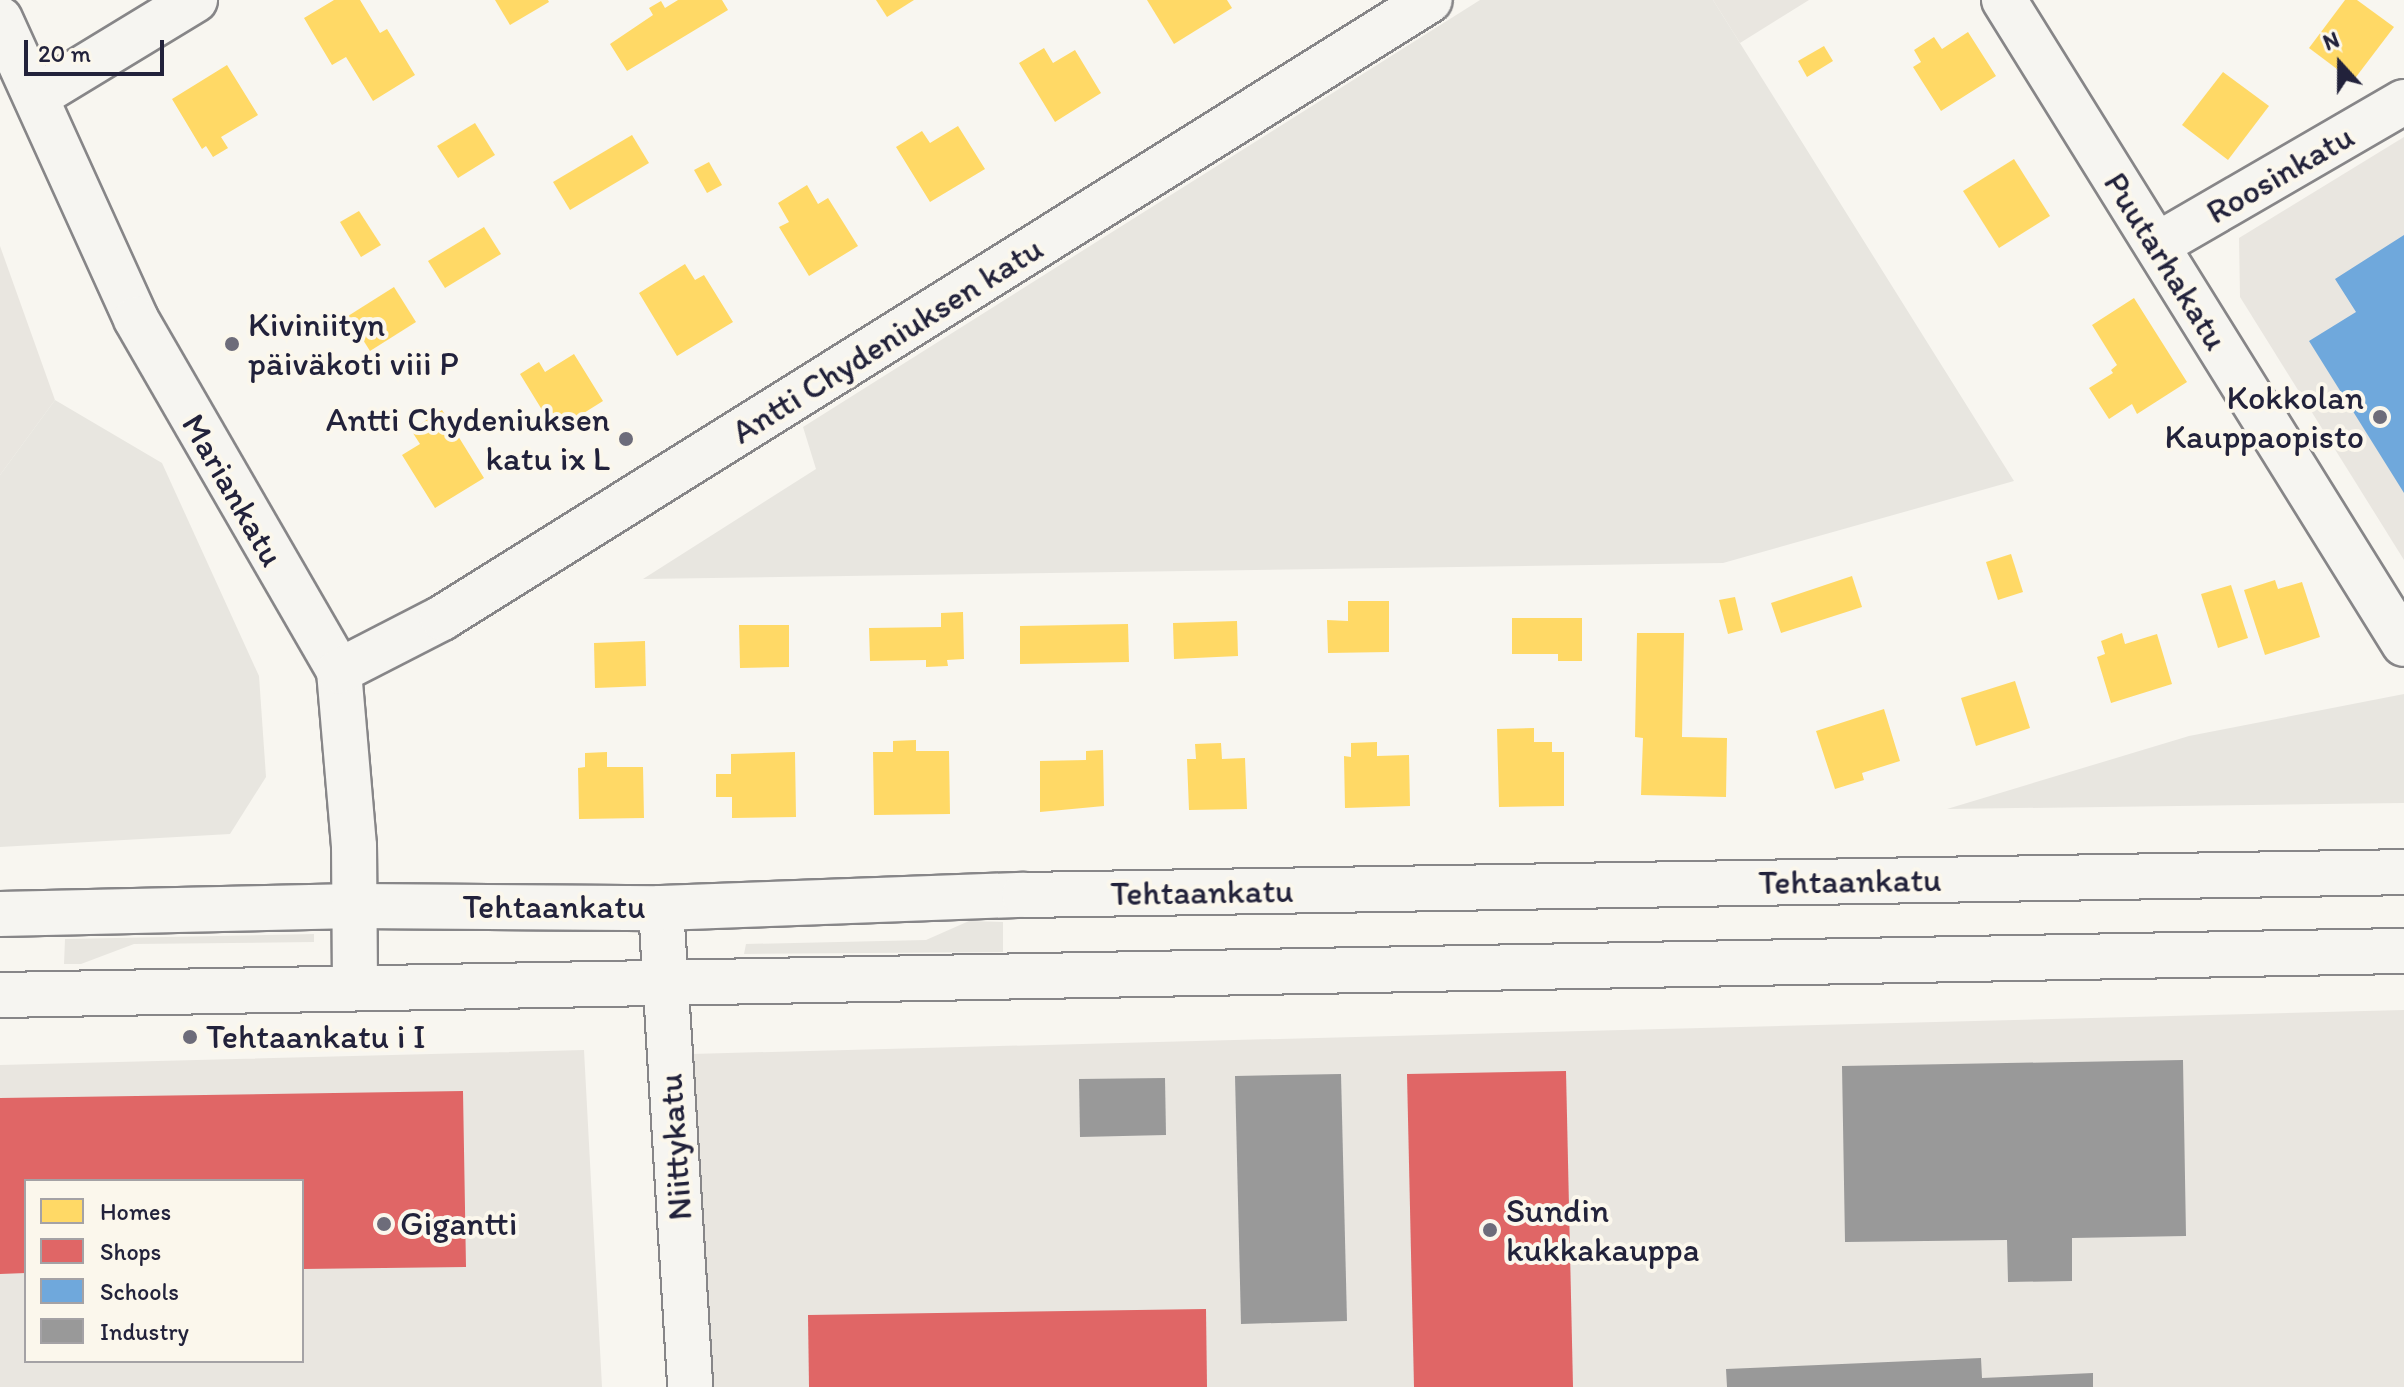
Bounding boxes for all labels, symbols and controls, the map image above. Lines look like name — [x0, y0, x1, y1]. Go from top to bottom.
scale bar — [28, 24, 168, 74]
north arrow — [2300, 24, 2380, 104]
text: N — [2319, 26, 2343, 56]
text: 20 m — [38, 39, 91, 68]
street label: Roosinkatu — [2199, 115, 2361, 233]
street label: Puutarhakatu — [2095, 165, 2237, 357]
street label: Antti Chydeniuksen katu — [723, 227, 1051, 453]
place label: Kiviniityn päiväkoti viii P — [248, 304, 459, 384]
marker: Kiviniityn päiväkoti viii P — [223, 335, 241, 353]
place label: Kokkolan Kauppaopisto — [2164, 377, 2364, 456]
place label: Antti Chydeniuksen katu ix L — [323, 399, 610, 478]
street label: Mariankatu — [173, 407, 293, 573]
marker: Kokkolan Kauppaopisto — [2371, 408, 2389, 426]
marker: Antti Chydeniuksen katu ix L — [617, 430, 635, 448]
street label: Tehtaankatu — [1758, 859, 1942, 903]
street label: Tehtaankatu — [1110, 870, 1294, 914]
street label: Tehtaankatu — [462, 887, 646, 927]
place label: Tehtaankatu i I — [206, 1017, 426, 1057]
marker: Tehtaankatu i I — [181, 1028, 199, 1046]
street label: Niittykatu — [650, 1072, 700, 1222]
legend — [24, 1179, 304, 1363]
place label: Sundin kukkakauppa — [1506, 1190, 1700, 1270]
text: Homes — [100, 1197, 171, 1226]
place label: Gigantti — [400, 1204, 517, 1244]
marker: Gigantti — [375, 1215, 393, 1233]
marker: Sundin kukkakauppa — [1481, 1221, 1499, 1239]
text: Shops — [100, 1237, 161, 1266]
text: Schools — [100, 1277, 179, 1306]
text: Industry — [100, 1317, 189, 1346]

